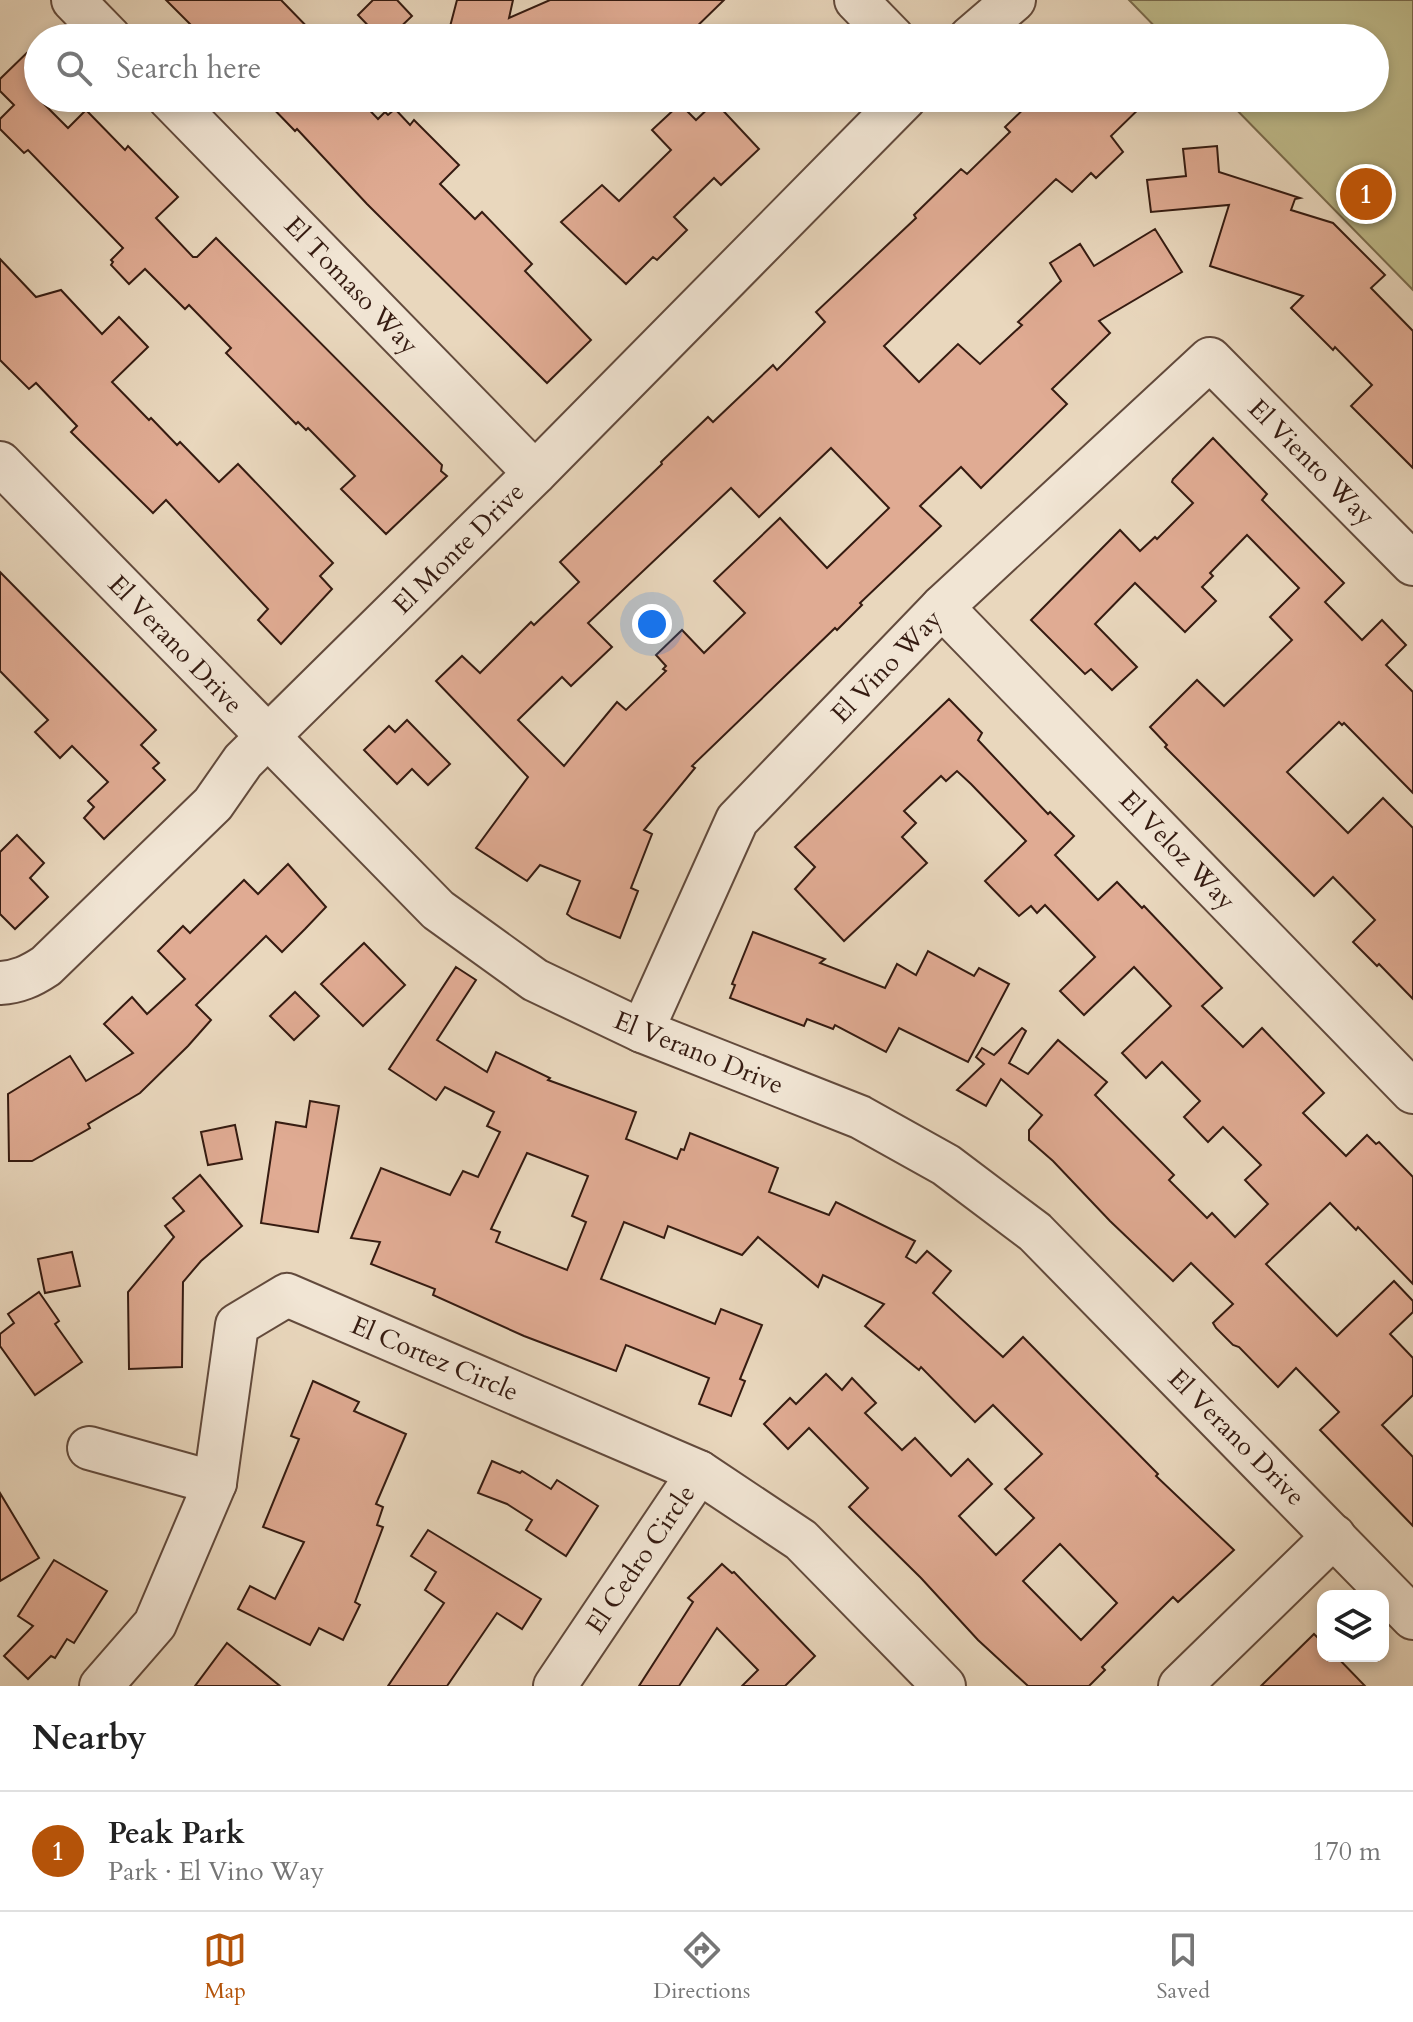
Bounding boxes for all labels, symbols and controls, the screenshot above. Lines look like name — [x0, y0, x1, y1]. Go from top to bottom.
search box — [24, 24, 1389, 112]
icon: search — [52, 46, 96, 90]
text: Search here — [116, 48, 261, 89]
pin: 1 — [1340, 164, 1392, 224]
street label: El Tomaso Way — [277, 209, 427, 362]
street label: El Viento Way — [1241, 391, 1383, 533]
street label: El Monte Drive — [385, 475, 532, 622]
street label: El Verano Drive — [101, 567, 251, 721]
street label: El Vino Way — [823, 602, 950, 731]
your location — [632, 604, 672, 644]
street label: El Veloz Way — [1112, 783, 1244, 918]
street label: El Verano Drive — [609, 1003, 789, 1102]
street label: El Cortez Circle — [346, 1307, 524, 1409]
street label: El Verano Drive — [1161, 1361, 1313, 1513]
street label: El Cedro Circle — [578, 1478, 703, 1641]
map controls — [1317, 1590, 1389, 1662]
button: layers — [1317, 1590, 1389, 1662]
text: Nearby — [32, 1715, 147, 1761]
text: Peak Park — [108, 1813, 245, 1854]
text: 1 — [51, 1834, 65, 1869]
text: 170 m — [1312, 1834, 1381, 1869]
text: Park · El Vino Way — [108, 1854, 324, 1889]
tab: Map — [203, 1928, 247, 2006]
tab: Directions — [653, 1928, 750, 2006]
tab: Saved — [1157, 1928, 1210, 2006]

